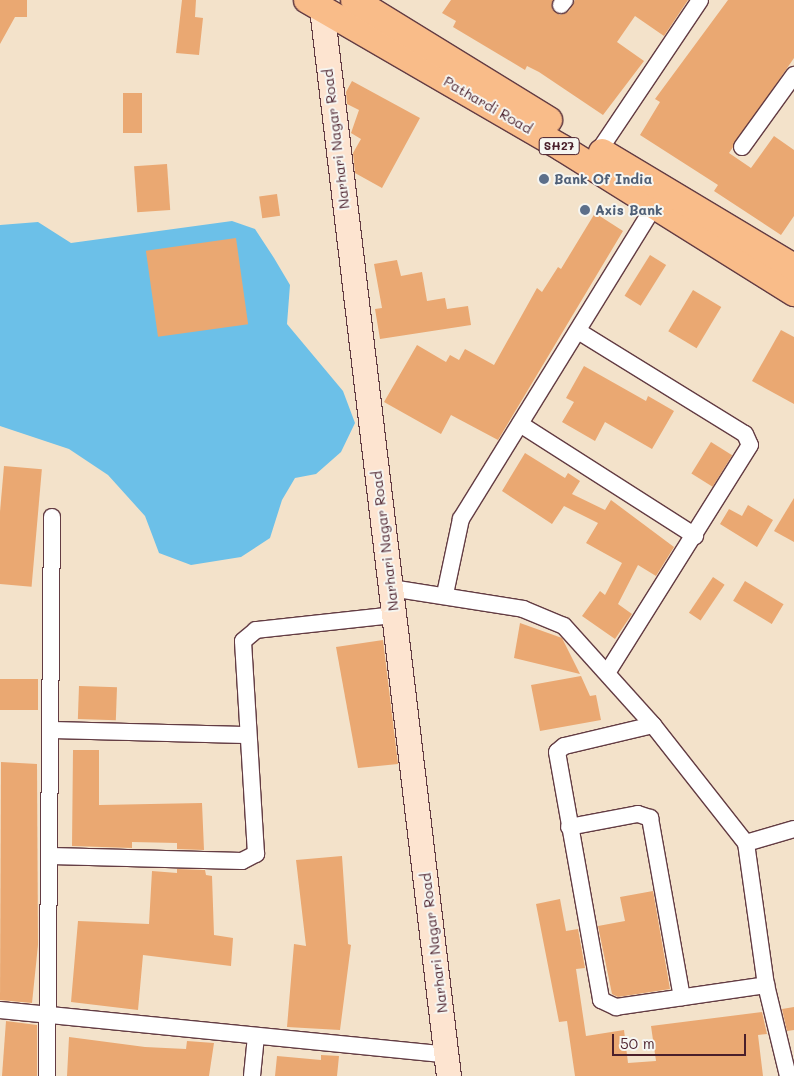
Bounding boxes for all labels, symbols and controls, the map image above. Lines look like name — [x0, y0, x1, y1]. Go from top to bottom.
street label: Narhari Nagar Road — [319, 68, 353, 210]
street label: Pathardi Road — [441, 73, 535, 137]
road number: SH27 — [538, 136, 580, 156]
place label: Bank Of India — [554, 171, 652, 187]
marker: Bank Of India — [538, 173, 550, 185]
place label: Axis Bank — [595, 202, 663, 218]
marker: Axis Bank — [579, 204, 591, 216]
street label: Narhari Nagar Road — [368, 470, 402, 612]
street label: Narhari Nagar Road — [417, 872, 451, 1014]
scale bar — [614, 1024, 748, 1056]
text: 50 m — [620, 1033, 655, 1053]

